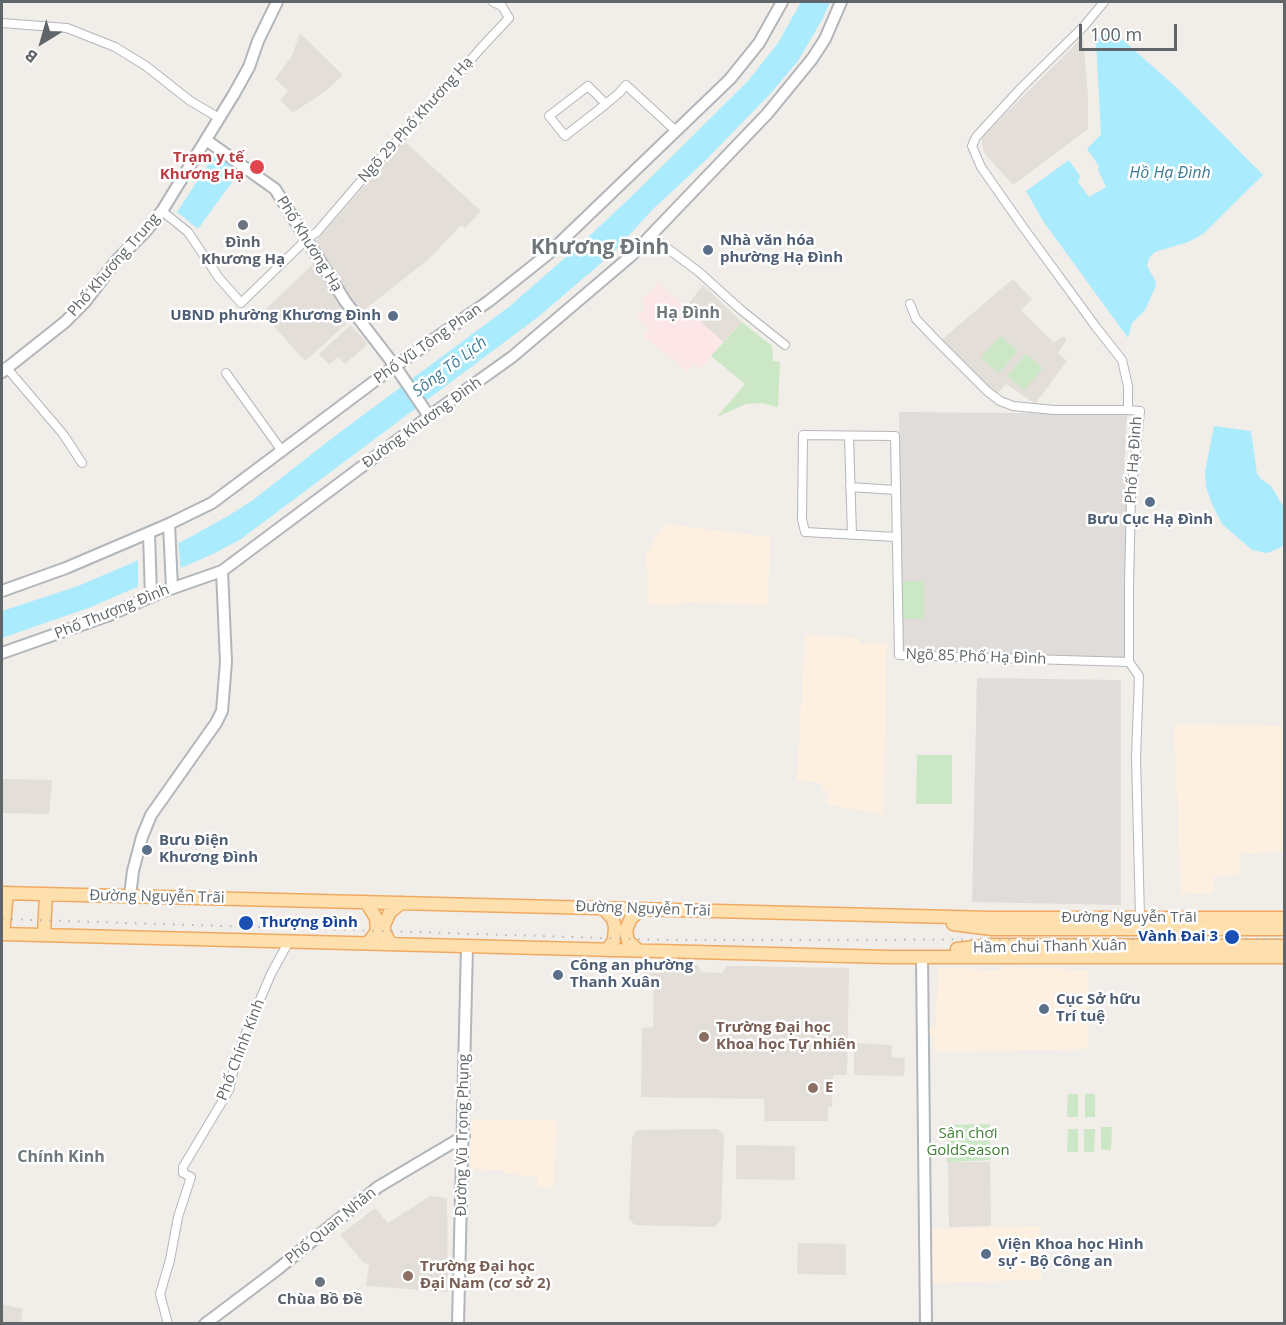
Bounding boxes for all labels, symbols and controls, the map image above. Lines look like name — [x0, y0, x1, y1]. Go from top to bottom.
north arrow — [12, 12, 72, 72]
scale bar — [1082, 12, 1180, 50]
text: 100 m — [1090, 22, 1142, 46]
text: B — [20, 44, 42, 68]
street label: Ngõ 29 Phố Khương Hạ — [355, 54, 477, 186]
place label: Trạm y tế Khương Hạ — [160, 149, 244, 184]
marker: Trạm y tế Khương Hạ — [248, 158, 266, 176]
water label: Hồ Hạ Đình — [1129, 163, 1211, 183]
street label: Phố Khương Hạ — [272, 193, 346, 295]
street label: Phố Khương Trung — [64, 210, 164, 320]
marker: Đình Khương Hạ — [236, 218, 250, 232]
place label: Nhà văn hóa phường Hạ Đình — [720, 232, 843, 267]
place label: Đình Khương Hạ — [201, 234, 285, 269]
district label: Khương Đình — [531, 235, 669, 261]
marker: Nhà văn hóa phường Hạ Đình — [701, 243, 715, 257]
street label: Phố Vũ Tông Phan — [371, 300, 485, 388]
district label: Hạ Đình — [656, 303, 720, 323]
place label: UBND phường Khương Đình — [170, 307, 381, 325]
marker: UBND phường Khương Đình — [386, 309, 400, 323]
water label: Sông Tô Lịch — [409, 333, 491, 401]
street label: Đường Khương Đình — [359, 374, 485, 472]
street label: Phố Hạ Đình — [1122, 416, 1146, 504]
marker: Bưu Cục Hạ Đình — [1143, 495, 1157, 509]
place label: Bưu Cục Hạ Đình — [1087, 511, 1213, 529]
street label: Phố Thượng Đình — [52, 581, 172, 643]
street label: Ngõ 85 Phố Hạ Đình — [905, 646, 1047, 668]
place label: Bưu Điện Khương Đình — [159, 832, 258, 867]
marker: Bưu Điện Khương Đình — [140, 843, 154, 857]
street label: Đường Nguyễn Trãi — [89, 887, 225, 907]
street label: Đường Nguyễn Trãi — [575, 898, 711, 920]
street label: Đường Nguyễn Trãi — [1061, 909, 1197, 927]
marker: Thượng Đình — [237, 914, 255, 932]
place label: Thượng Đình — [260, 914, 358, 932]
place label: Vành Đai 3 — [1138, 928, 1218, 946]
marker: Vành Đai 3 — [1223, 928, 1241, 946]
street label: Hầm chui Thanh Xuân — [973, 937, 1127, 957]
place label: Công an phường Thanh Xuân — [570, 957, 693, 992]
marker: Công an phường Thanh Xuân — [551, 968, 565, 982]
place label: Cục Sở hữu Trí tuệ — [1056, 991, 1140, 1026]
street label: Phố Chính Kinh — [213, 997, 269, 1103]
marker: Cục Sở hữu Trí tuệ — [1037, 1002, 1051, 1016]
place label: Trường Đại học Khoa học Tự nhiên — [716, 1019, 856, 1054]
marker: Trường Đại học Khoa học Tự nhiên — [697, 1030, 711, 1044]
street label: Đường Vũ Trọng Phụng — [453, 1054, 473, 1216]
place label: E — [825, 1079, 833, 1097]
marker: E — [806, 1081, 820, 1095]
park label: Sân chơi GoldSeason — [926, 1125, 1010, 1160]
district label: Chính Kinh — [17, 1147, 105, 1167]
street label: Phố Quan Nhân — [282, 1184, 380, 1268]
place label: Viện Khoa học Hình sự - Bộ Công an — [998, 1236, 1144, 1271]
marker: Viện Khoa học Hình sự - Bộ Công an — [979, 1247, 993, 1261]
place label: Trường Đại học Đại Nam (cơ sở 2) — [420, 1258, 551, 1293]
marker: Trường Đại học Đại Nam (cơ sở 2) — [401, 1269, 415, 1283]
marker: Chùa Bồ Đề — [313, 1275, 327, 1289]
place label: Chùa Bồ Đề — [277, 1291, 363, 1309]

